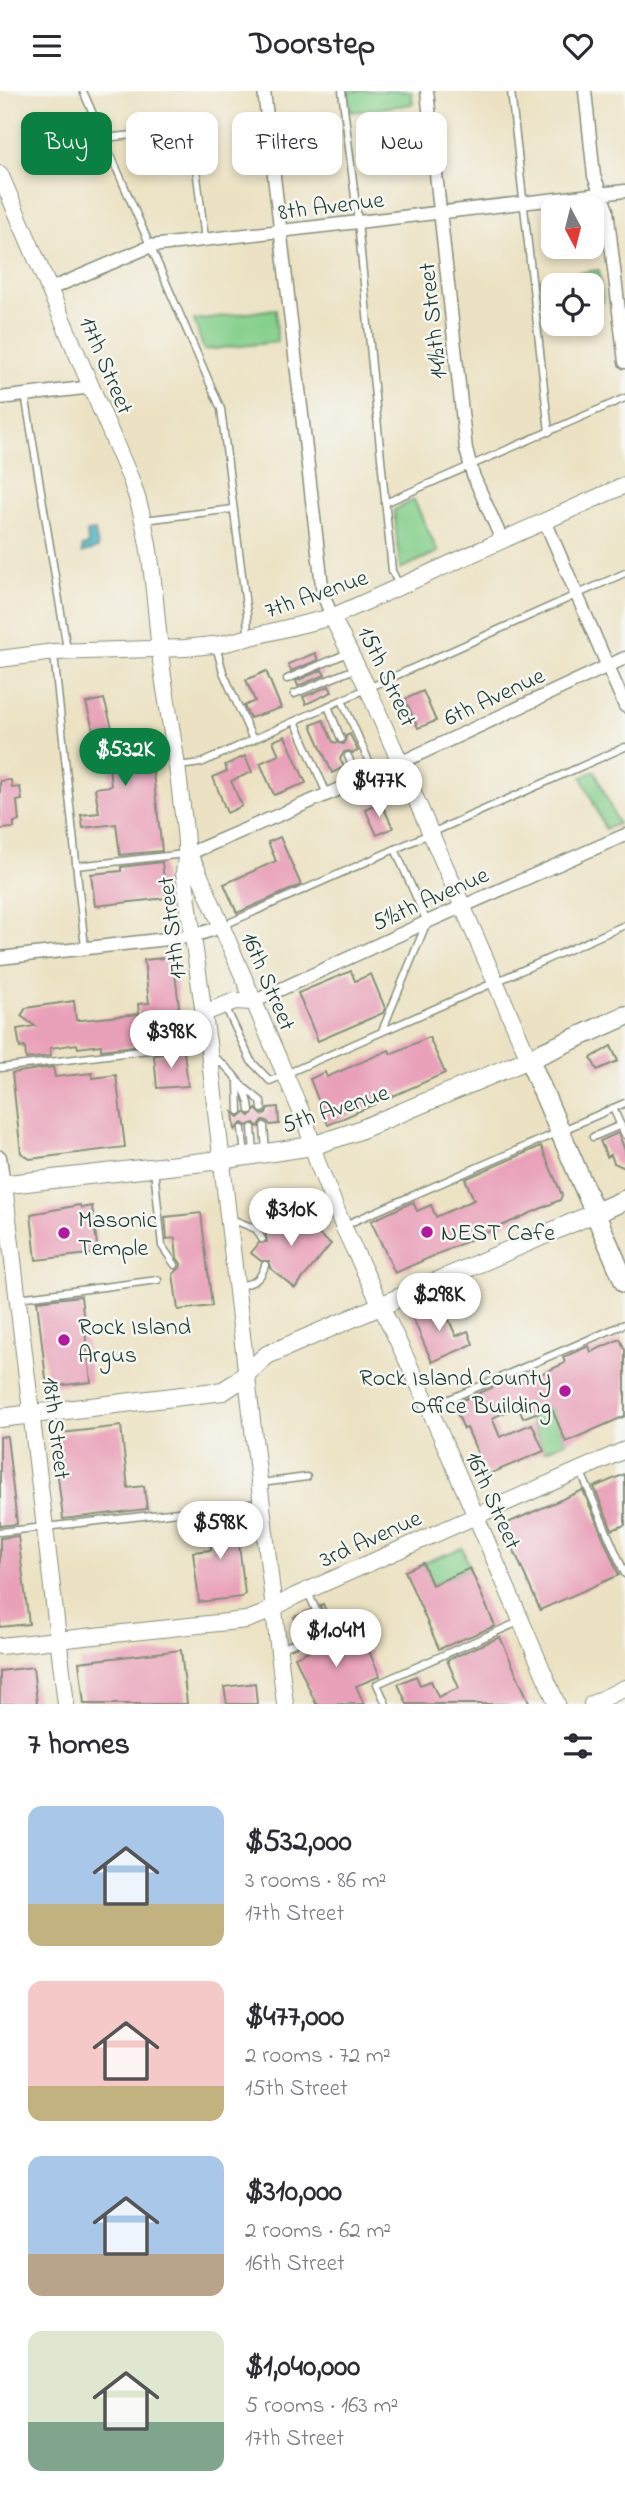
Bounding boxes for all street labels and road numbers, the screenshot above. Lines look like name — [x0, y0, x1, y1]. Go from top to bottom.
street label: 8th Avenue — [276, 184, 386, 231]
street label: 14½th Street — [411, 261, 458, 381]
street label: 17th Street — [68, 312, 141, 420]
street label: 7th Avenue — [260, 561, 373, 629]
street label: 15th Street — [347, 621, 424, 733]
street label: 6th Avenue — [439, 660, 552, 737]
street label: 5½th Avenue — [367, 859, 495, 942]
street label: 17th Street — [150, 874, 197, 981]
street label: 16th Street — [230, 927, 303, 1037]
street label: 5th Avenue — [278, 1077, 394, 1144]
street label: 18th Street — [31, 1375, 78, 1481]
street label: 16th Street — [455, 1446, 529, 1556]
street label: 3rd Avenue — [314, 1502, 428, 1578]

